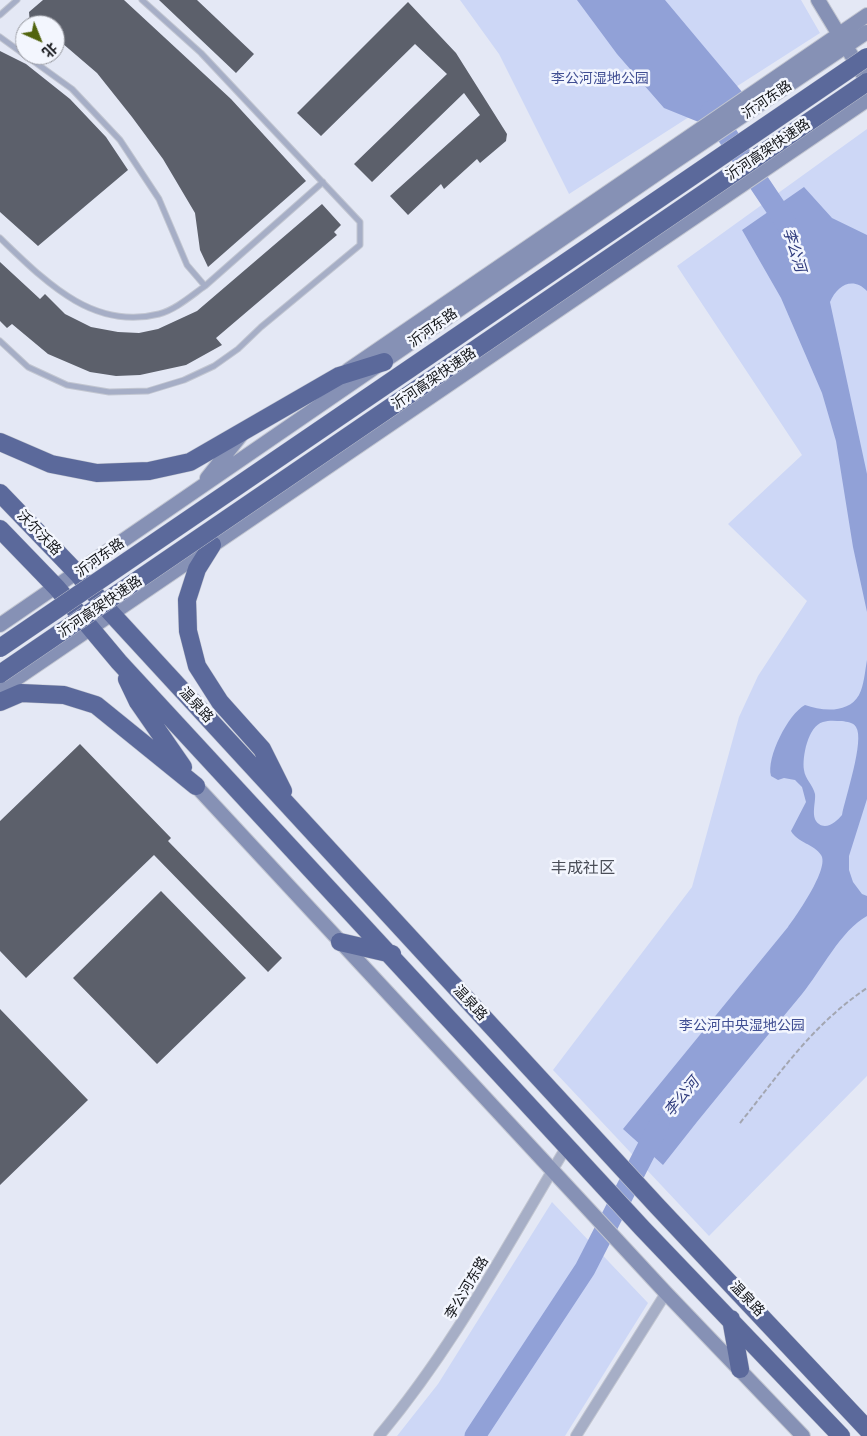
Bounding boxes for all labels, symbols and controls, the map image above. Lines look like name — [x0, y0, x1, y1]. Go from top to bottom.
north arrow — [15, 15, 65, 65]
text: 北 — [38, 39, 61, 61]
park label: 李公河湿地公园 — [551, 71, 649, 87]
street label: 沂河东路 — [739, 77, 795, 123]
street label: 沂河高架快速路 — [723, 116, 813, 184]
water label: 李公河 — [779, 226, 809, 274]
street label: 沂河东路 — [405, 305, 461, 351]
street label: 沂河高架快速路 — [389, 345, 479, 413]
street label: 沃尔沃路 — [14, 507, 64, 559]
street label: 沂河东路 — [72, 535, 128, 581]
street label: 沂河高架快速路 — [55, 573, 145, 641]
street label: 温泉路 — [176, 684, 216, 726]
district label: 丰成社区 — [551, 858, 615, 878]
street label: 温泉路 — [450, 982, 490, 1024]
park label: 李公河中央湿地公园 — [679, 1018, 805, 1034]
water label: 李公河 — [661, 1074, 703, 1120]
street label: 李公河东路 — [442, 1254, 492, 1322]
street label: 温泉路 — [726, 1278, 768, 1320]

